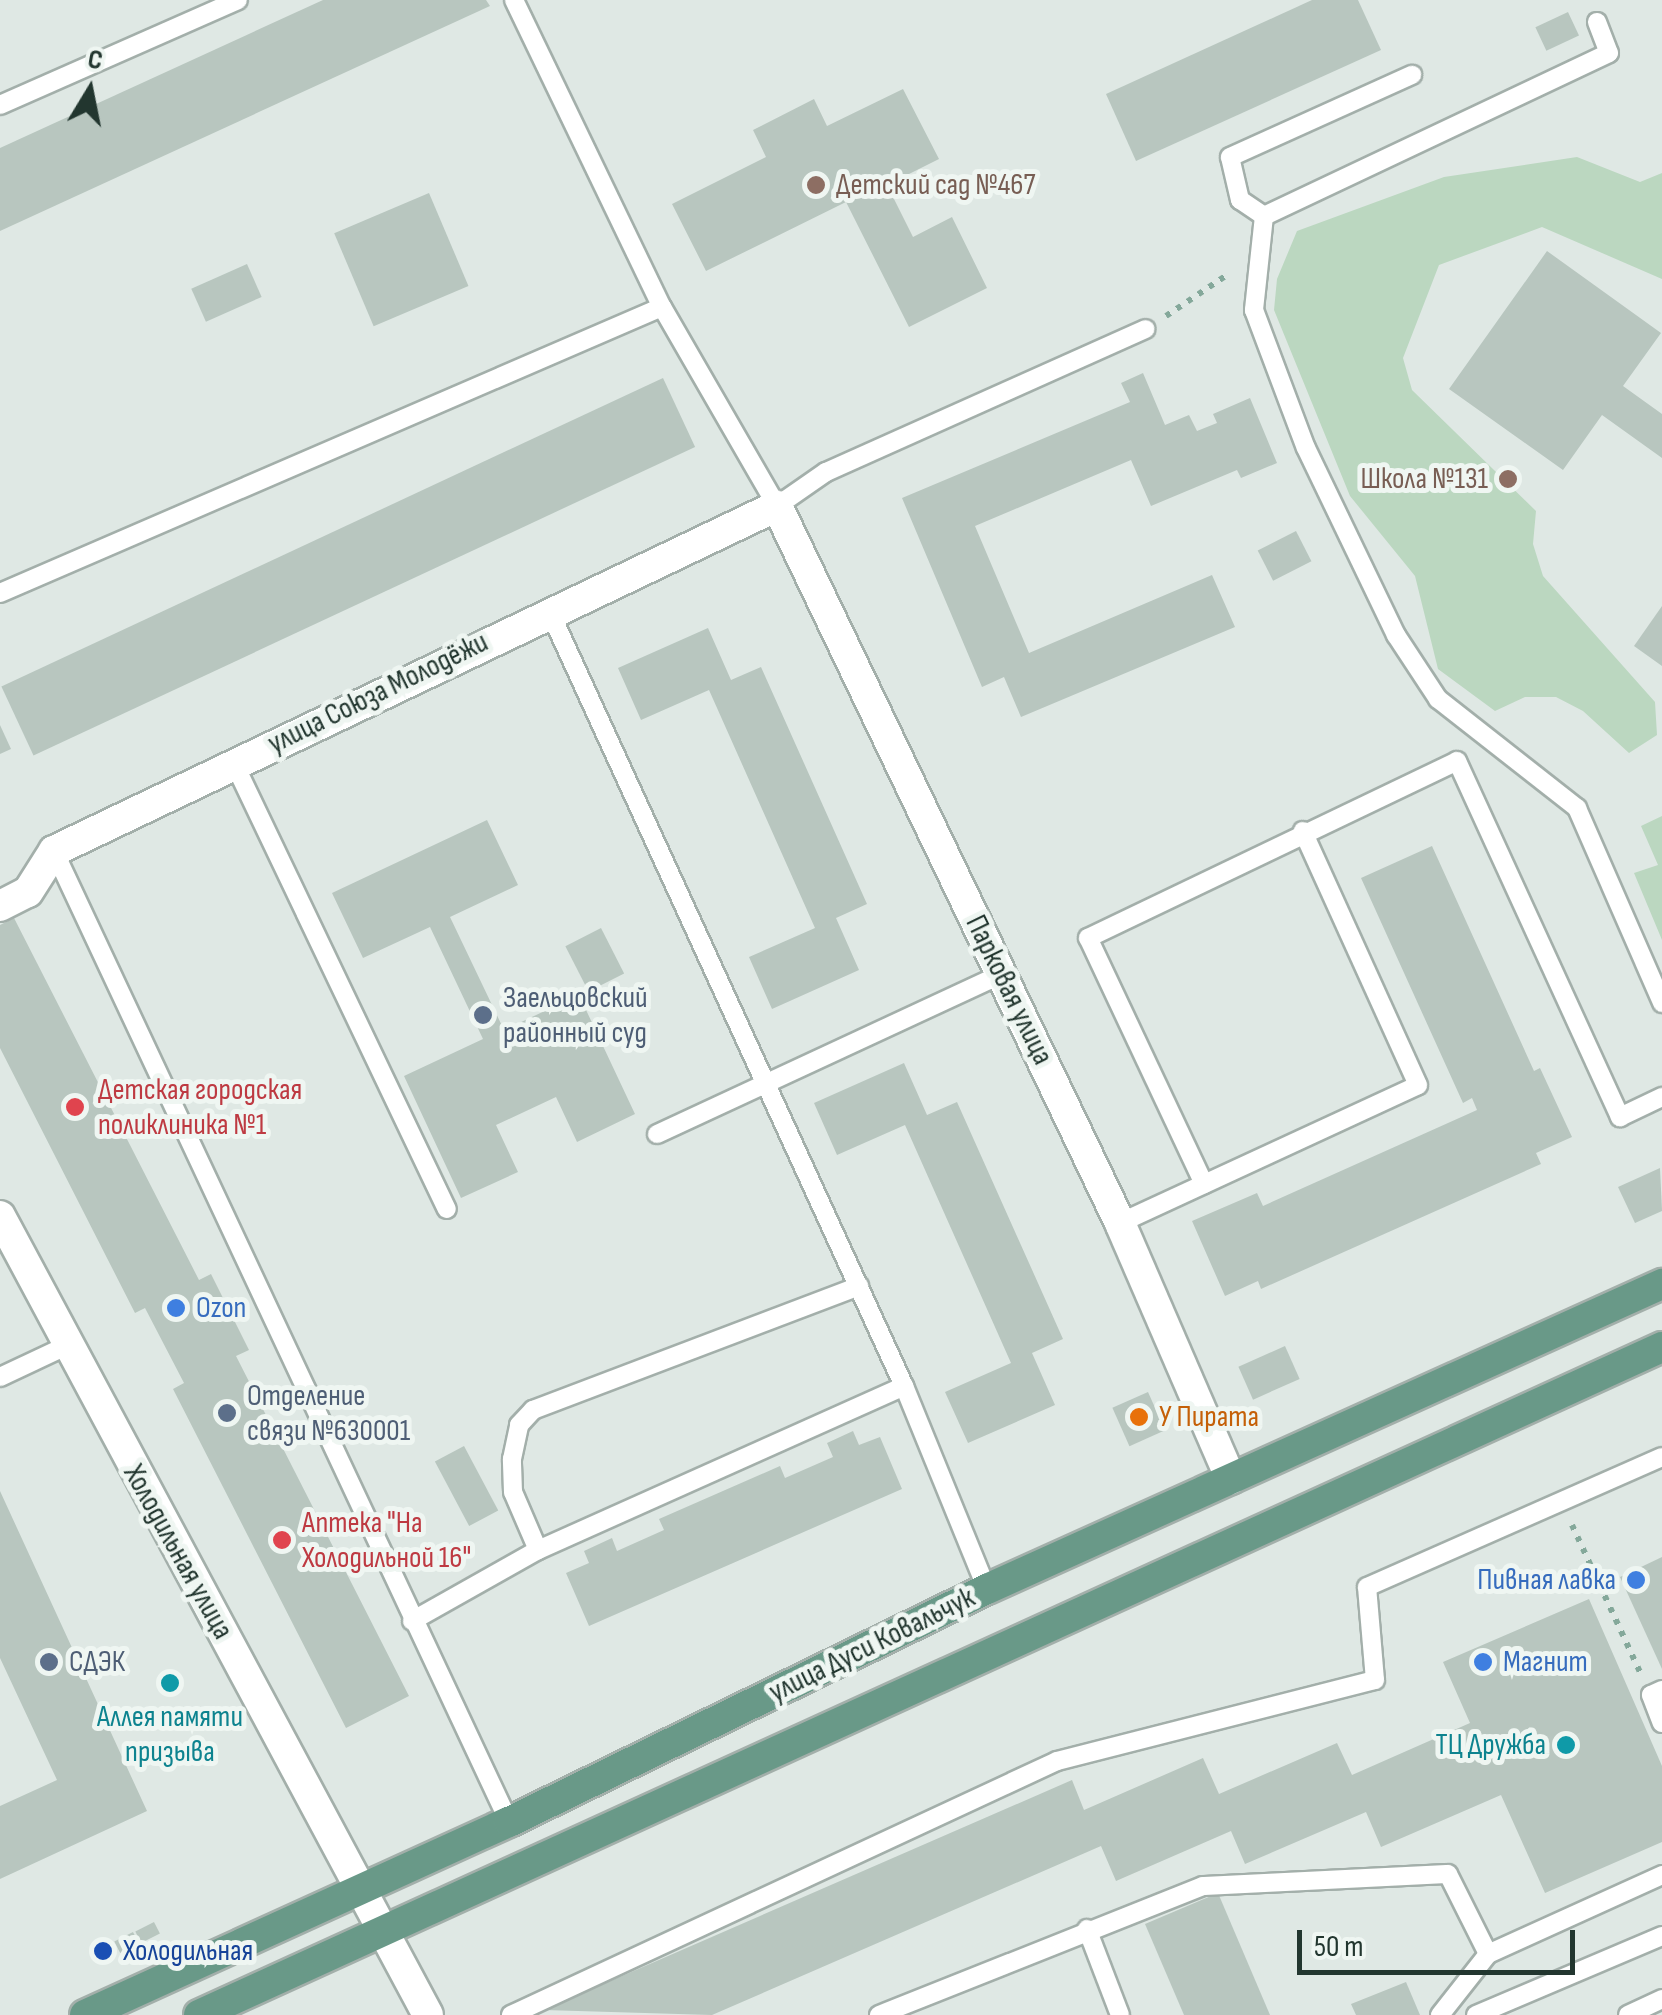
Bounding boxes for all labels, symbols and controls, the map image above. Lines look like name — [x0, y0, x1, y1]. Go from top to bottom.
north arrow — [40, 40, 140, 140]
text: С — [85, 42, 105, 77]
place label: Детский сад №467 — [836, 167, 1035, 203]
marker: Детский сад №467 — [805, 174, 827, 196]
place label: Школа №131 — [1361, 461, 1488, 497]
marker: Школа №131 — [1497, 468, 1519, 490]
street label: улица Союза Молодёжи — [262, 624, 494, 762]
street label: Парковая улица — [957, 909, 1061, 1071]
place label: Заельцовский районный суд — [503, 980, 648, 1050]
marker: Заельцовский районный суд — [472, 1004, 494, 1026]
place label: Детская городская поликлиника №1 — [98, 1072, 302, 1142]
marker: Детская городская поликлиника №1 — [62, 1094, 88, 1120]
place label: Ozon — [196, 1290, 246, 1326]
marker: Ozon — [165, 1297, 187, 1319]
place label: Отделение связи №630001 — [247, 1378, 410, 1448]
place label: У Пирата — [1159, 1399, 1259, 1435]
marker: Отделение связи №630001 — [216, 1402, 238, 1424]
marker: У Пирата — [1128, 1406, 1150, 1428]
street label: Холодильная улица — [115, 1459, 241, 1645]
place label: Аптека "На Холодильной 16" — [302, 1505, 471, 1576]
marker: Аптека "На Холодильной 16" — [271, 1529, 293, 1551]
place label: Пивная лавка — [1477, 1562, 1616, 1598]
marker: Пивная лавка — [1625, 1569, 1647, 1591]
street label: улица Дуси Ковальчук — [763, 1580, 981, 1710]
place label: СДЭК — [69, 1644, 125, 1680]
place label: Магнит — [1503, 1644, 1588, 1680]
marker: СДЭК — [38, 1651, 60, 1673]
marker: Магнит — [1472, 1651, 1494, 1673]
marker: Аллея памяти призыва — [159, 1672, 181, 1694]
place label: Аллея памяти призыва — [97, 1699, 243, 1770]
place label: ТЦ Дружба — [1436, 1727, 1546, 1763]
marker: ТЦ Дружба — [1555, 1734, 1577, 1756]
scale bar — [1302, 1910, 1580, 1972]
text: 50 m — [1314, 1929, 1363, 1965]
place label: Холодильная — [123, 1933, 253, 1969]
marker: Холодильная — [92, 1940, 114, 1962]

